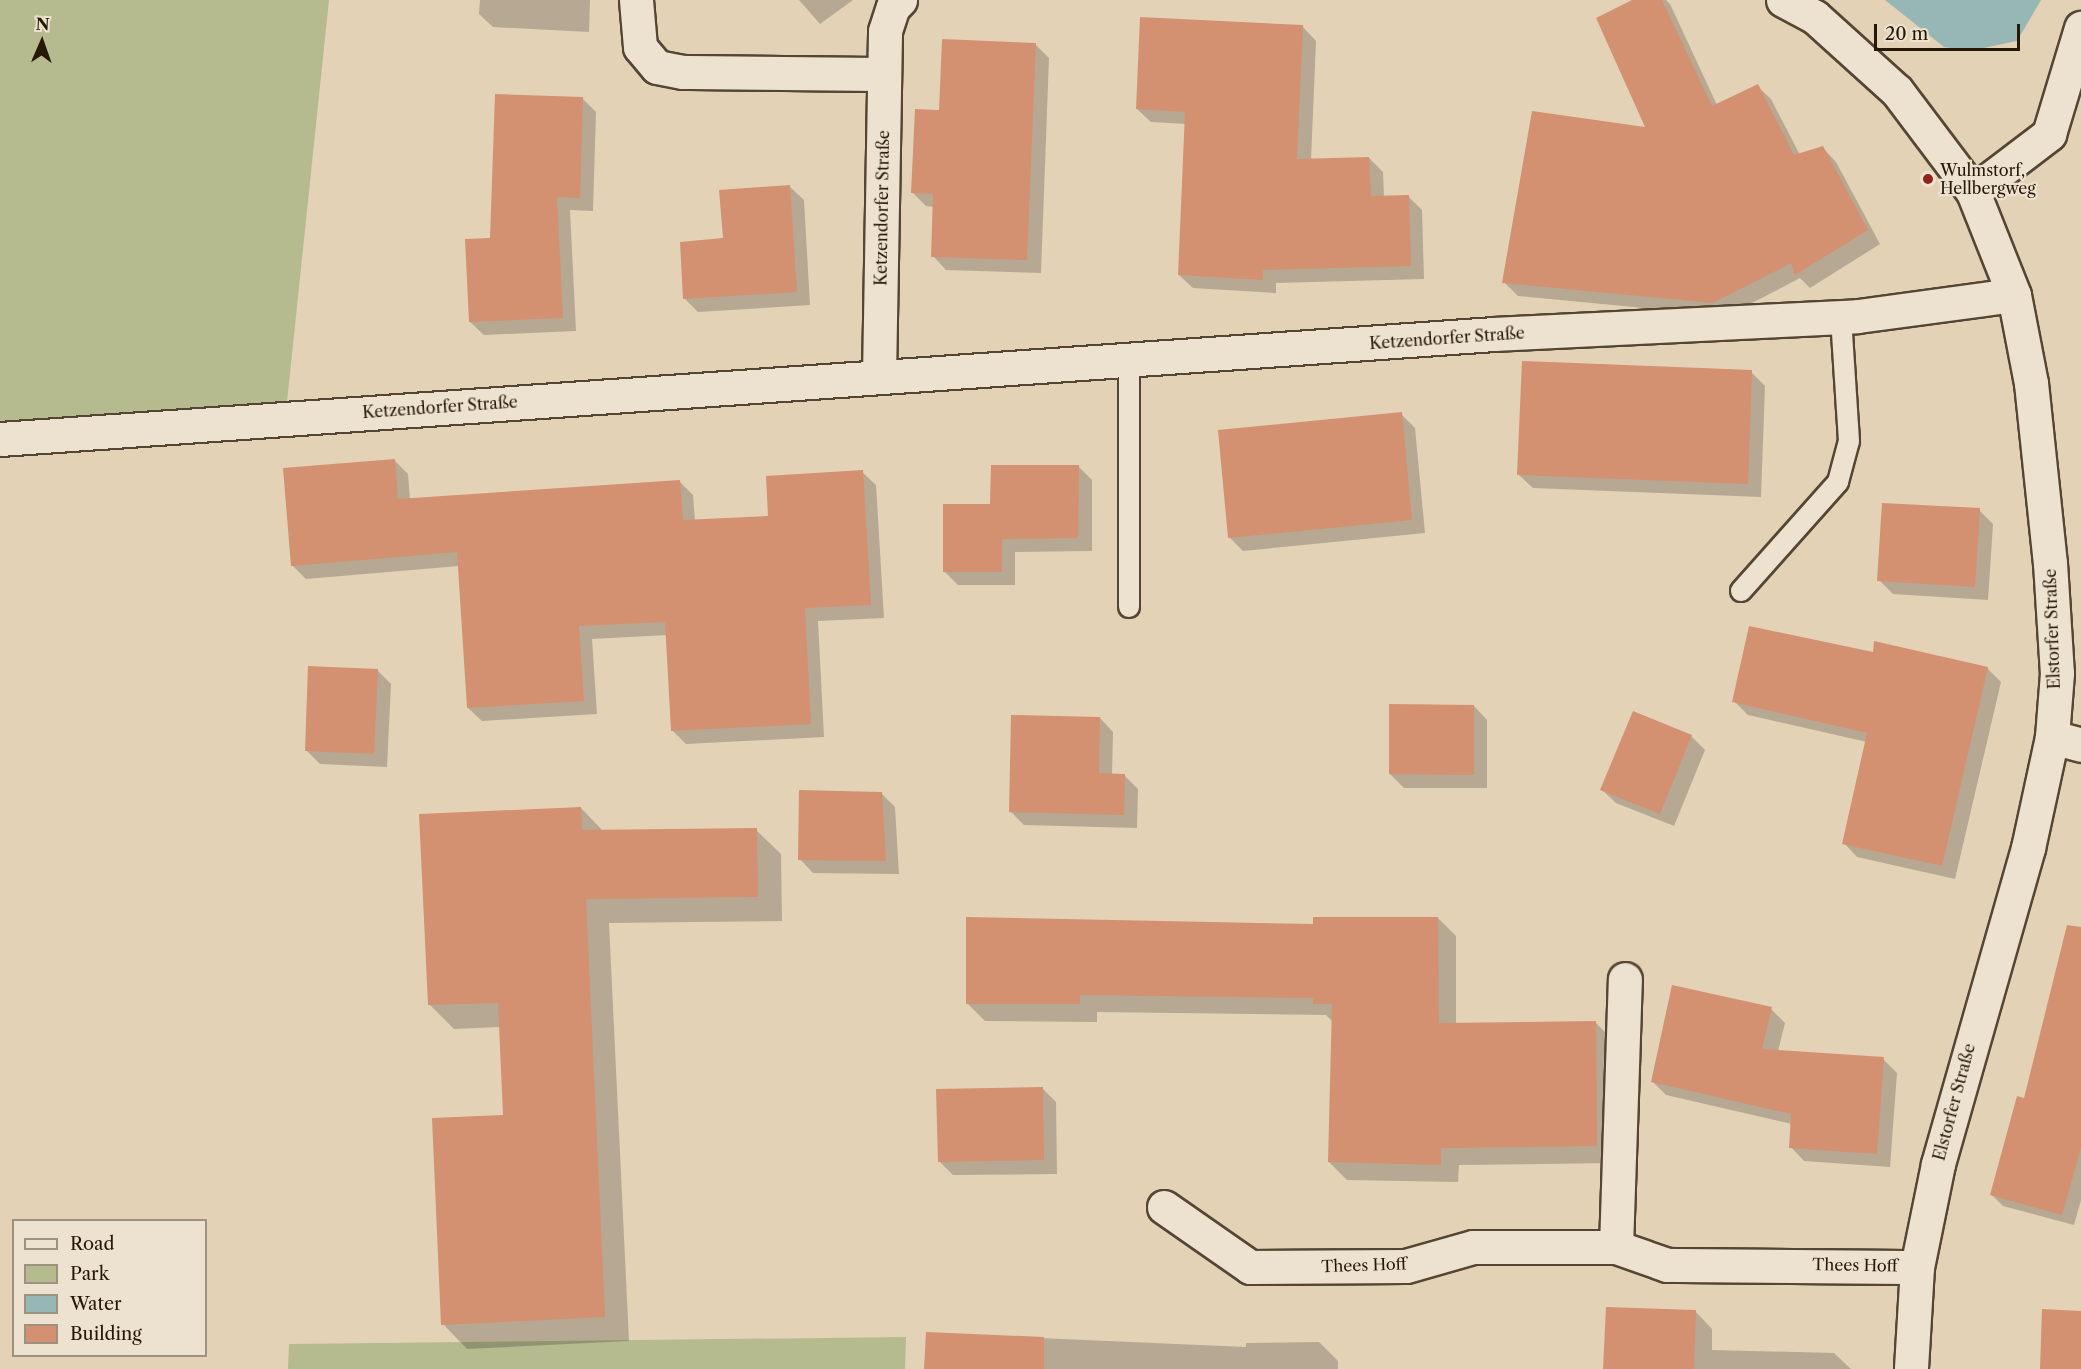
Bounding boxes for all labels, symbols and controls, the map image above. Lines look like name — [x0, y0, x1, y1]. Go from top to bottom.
north arrow — [12, 12, 72, 72]
scale bar — [1877, 12, 2022, 50]
text: N — [35, 14, 50, 34]
text: 20 m — [1885, 23, 1928, 45]
street label: Ketzendorfer Straße — [871, 130, 893, 286]
place label: Wulmstorf, Hellbergweg — [1940, 160, 2036, 198]
marker: Wulmstorf, Hellbergweg — [1921, 172, 1935, 186]
street label: Ketzendorfer Straße — [1368, 323, 1526, 353]
street label: Ketzendorfer Straße — [361, 392, 519, 422]
street label: Elstorfer Straße — [2040, 568, 2064, 690]
street label: Elstorfer Straße — [1929, 1041, 1979, 1163]
legend — [12, 1219, 207, 1357]
text: Road — [70, 1233, 115, 1255]
street label: Thees Hoff — [1321, 1254, 1407, 1276]
street label: Thees Hoff — [1812, 1255, 1898, 1275]
text: Park — [70, 1263, 109, 1285]
text: Water — [70, 1293, 122, 1315]
text: Building — [70, 1323, 142, 1345]

